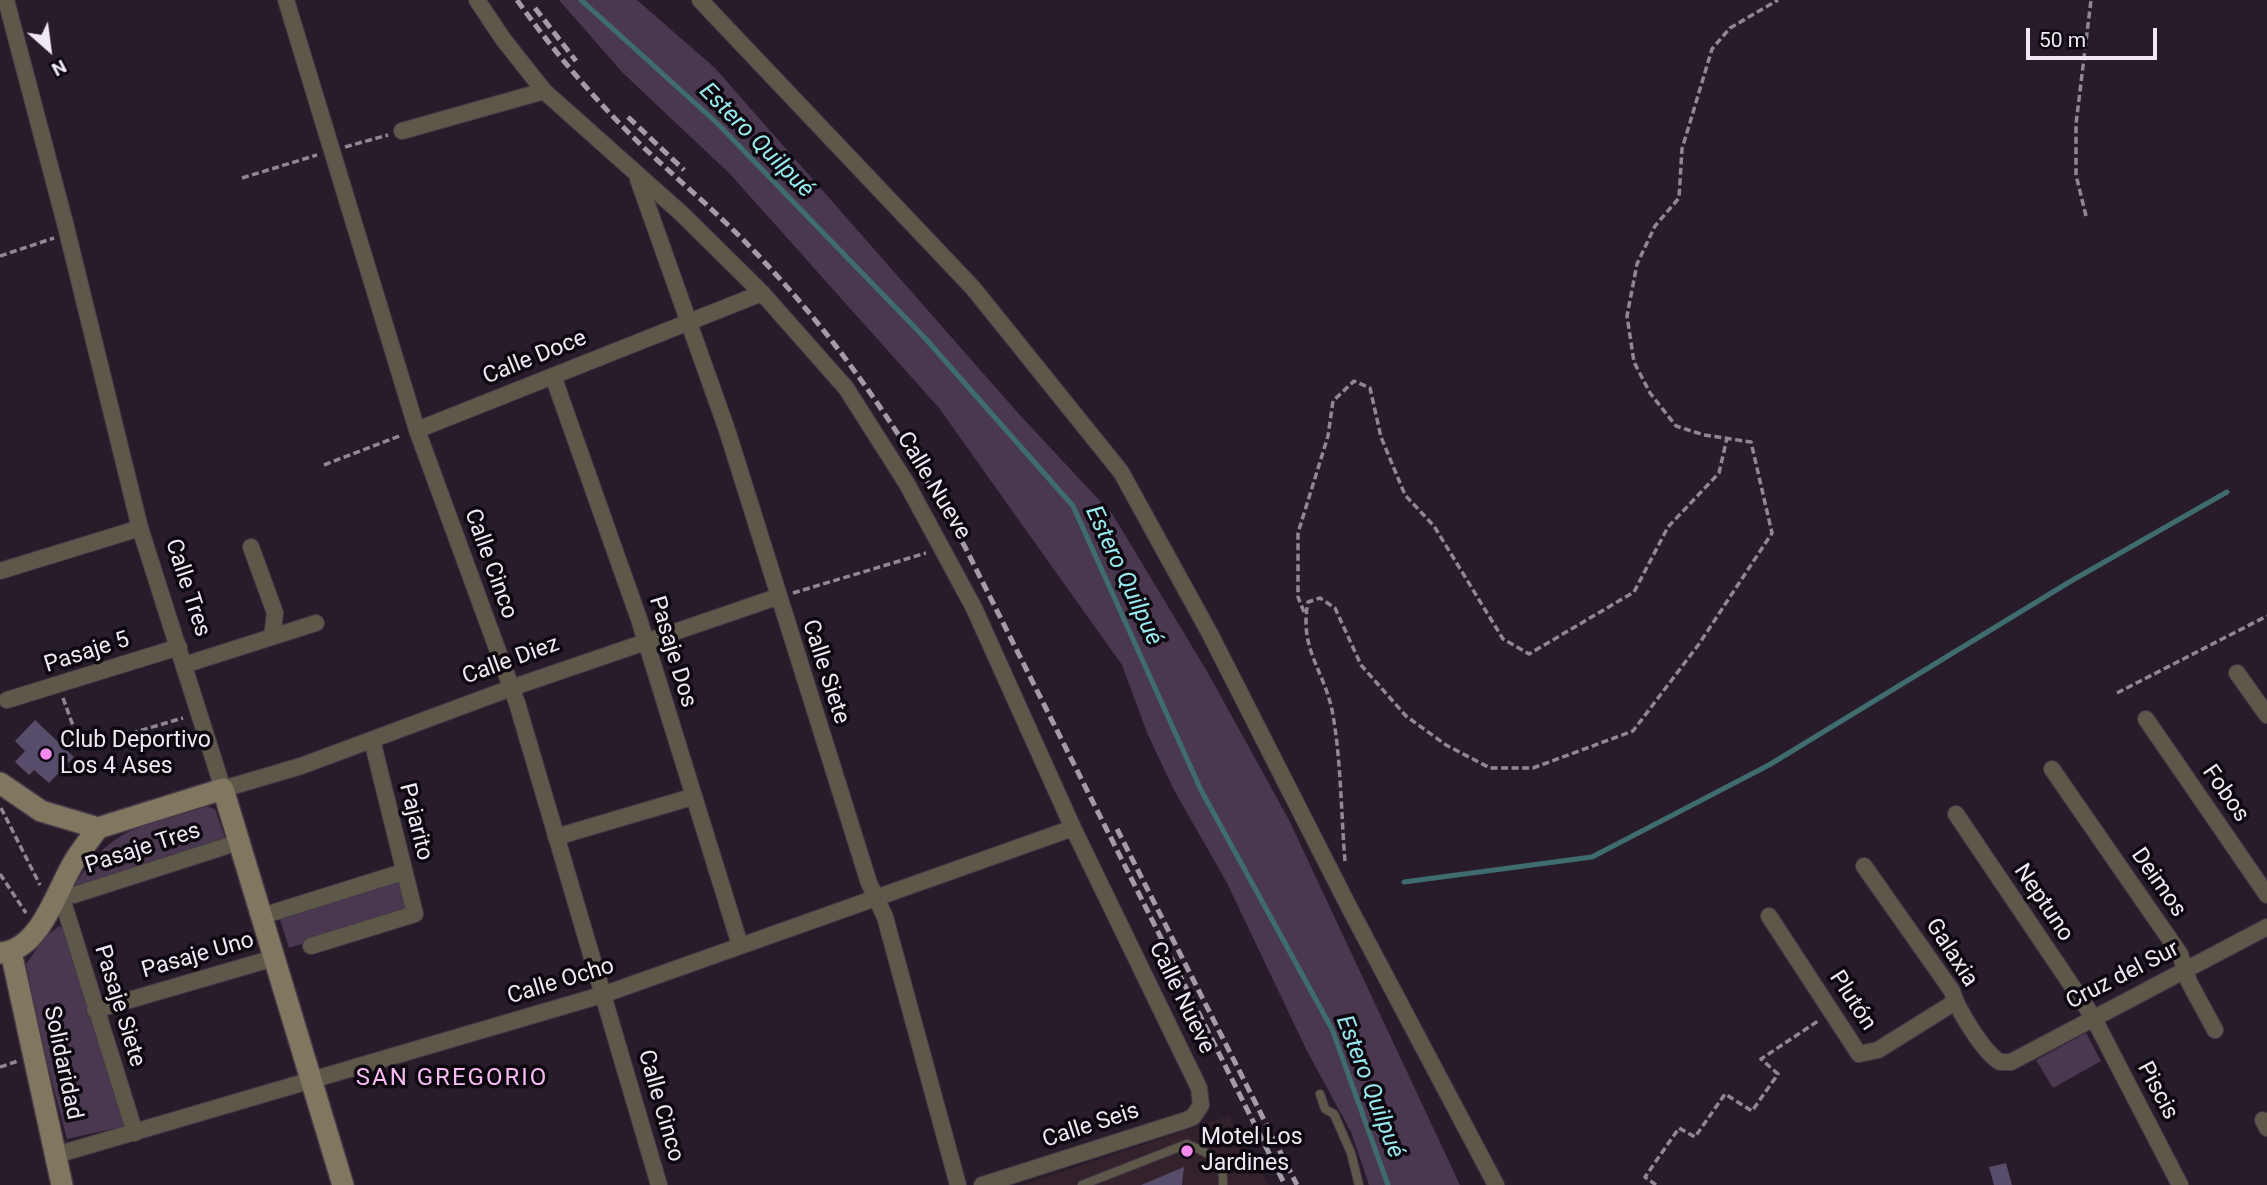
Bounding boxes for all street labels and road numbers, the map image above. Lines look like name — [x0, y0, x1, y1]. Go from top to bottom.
street label: Calle Doce — [479, 325, 591, 391]
street label: Calle Nueve — [890, 427, 976, 545]
street label: Calle Cinco — [457, 505, 523, 623]
street label: Calle Tres — [158, 536, 216, 640]
street label: Pasaje Dos — [642, 593, 702, 711]
street label: Calle Siete — [795, 617, 855, 727]
street label: Pasaje 5 — [41, 626, 133, 680]
street label: Calle Diez — [459, 631, 563, 691]
street label: Fobos — [2195, 760, 2255, 828]
street label: Pajarito — [392, 780, 438, 864]
street label: Pasaje Tres — [82, 817, 204, 881]
street label: Deimos — [2124, 843, 2192, 923]
street label: Neptuno — [2007, 859, 2079, 947]
street label: Galaxia — [1919, 914, 1983, 992]
street label: Pasaje Uno — [139, 927, 257, 985]
street label: Cruz del Sur — [2062, 936, 2184, 1016]
street label: Calle Nueve — [1142, 938, 1220, 1058]
street label: Pasaje Siete — [87, 942, 151, 1070]
street label: Calle Ocho — [504, 953, 618, 1011]
street label: Plutón — [1822, 966, 1882, 1036]
street label: Solidaridad — [37, 1004, 87, 1122]
street label: Calle Cinco — [631, 1047, 689, 1165]
street label: Piscis — [2130, 1057, 2184, 1125]
street label: Calle Seis — [1039, 1097, 1143, 1155]

